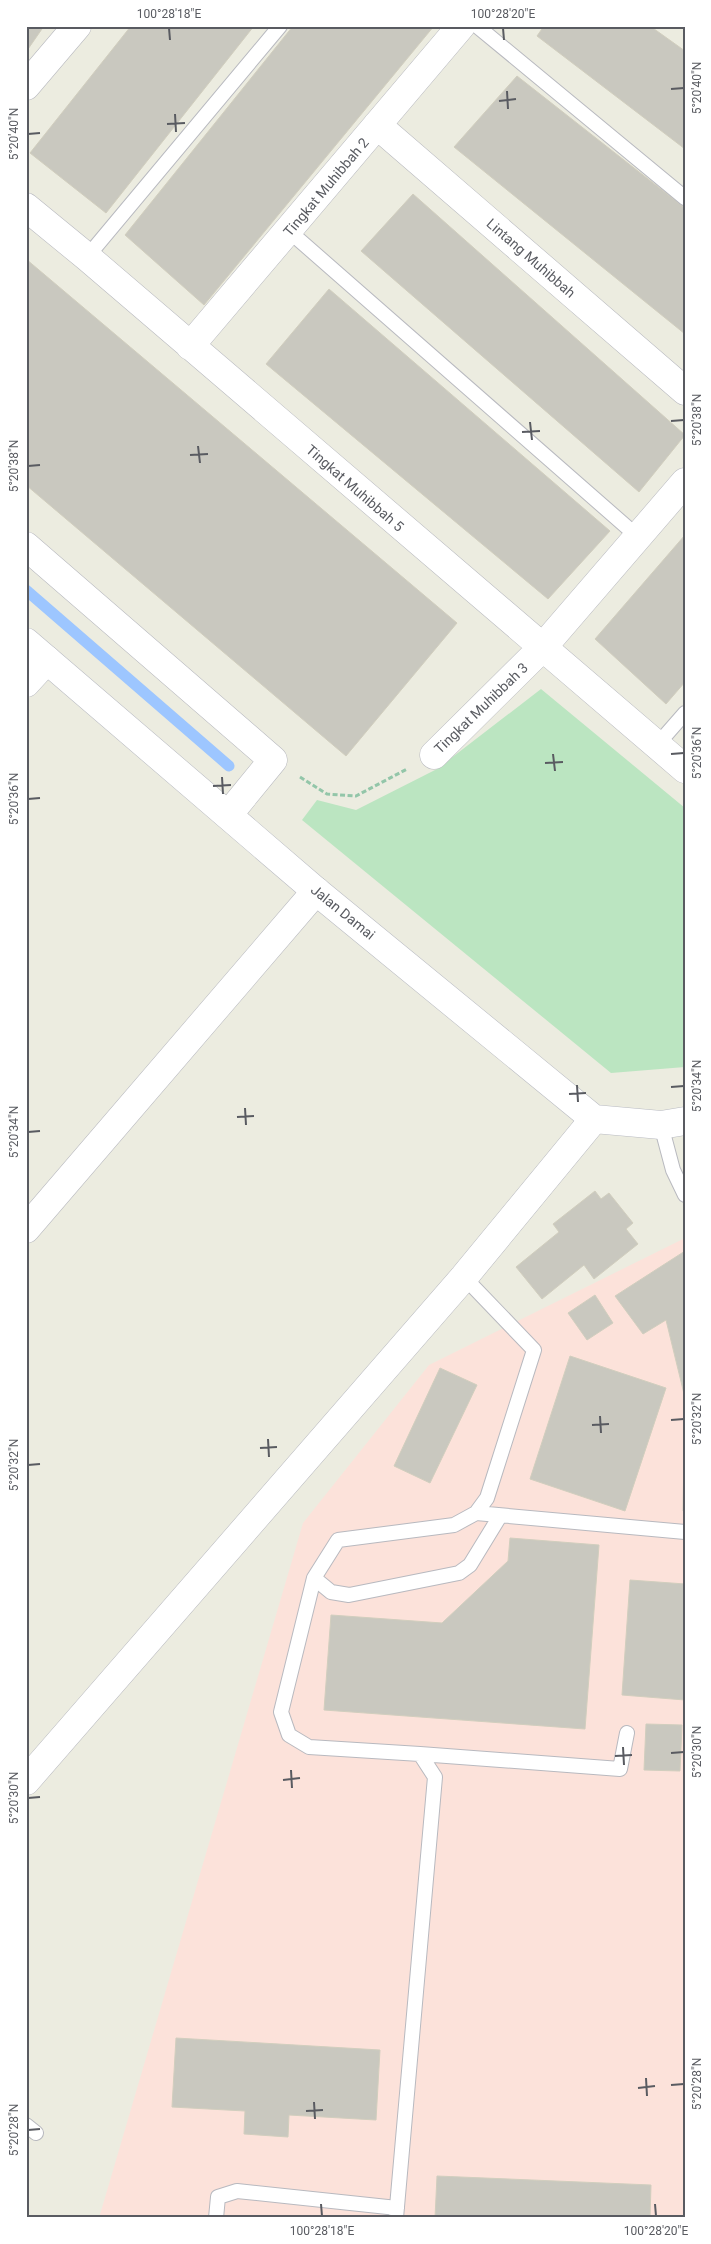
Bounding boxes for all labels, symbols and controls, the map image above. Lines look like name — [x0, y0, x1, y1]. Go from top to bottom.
text: 100°28'18"E — [137, 7, 201, 21]
text: 100°28'20"E — [471, 7, 535, 21]
text: 5°20'40"N — [690, 62, 704, 114]
text: 5°20'40"N — [7, 108, 21, 160]
street label: Tingkat Muhibbah 2 — [280, 134, 372, 239]
street label: Lintang Muhibbah — [483, 215, 579, 301]
text: 5°20'38"N — [690, 394, 704, 446]
text: 5°20'38"N — [7, 440, 21, 492]
street label: Tingkat Muhibbah 5 — [303, 441, 407, 535]
street label: Tingkat Muhibbah 3 — [431, 659, 531, 757]
text: 5°20'36"N — [690, 727, 704, 779]
text: 5°20'36"N — [7, 773, 21, 825]
street label: Jalan Damai — [308, 881, 378, 943]
text: 5°20'34"N — [690, 1060, 704, 1112]
text: 5°20'34"N — [7, 1106, 21, 1158]
text: 5°20'32"N — [690, 1393, 704, 1445]
text: 5°20'32"N — [7, 1439, 21, 1491]
text: 5°20'30"N — [690, 1726, 704, 1778]
text: 5°20'30"N — [7, 1772, 21, 1824]
text: 5°20'28"N — [690, 2058, 704, 2110]
text: 5°20'28"N — [7, 2104, 21, 2156]
text: 100°28'18"E — [290, 2224, 354, 2238]
text: 100°28'20"E — [624, 2224, 688, 2238]

